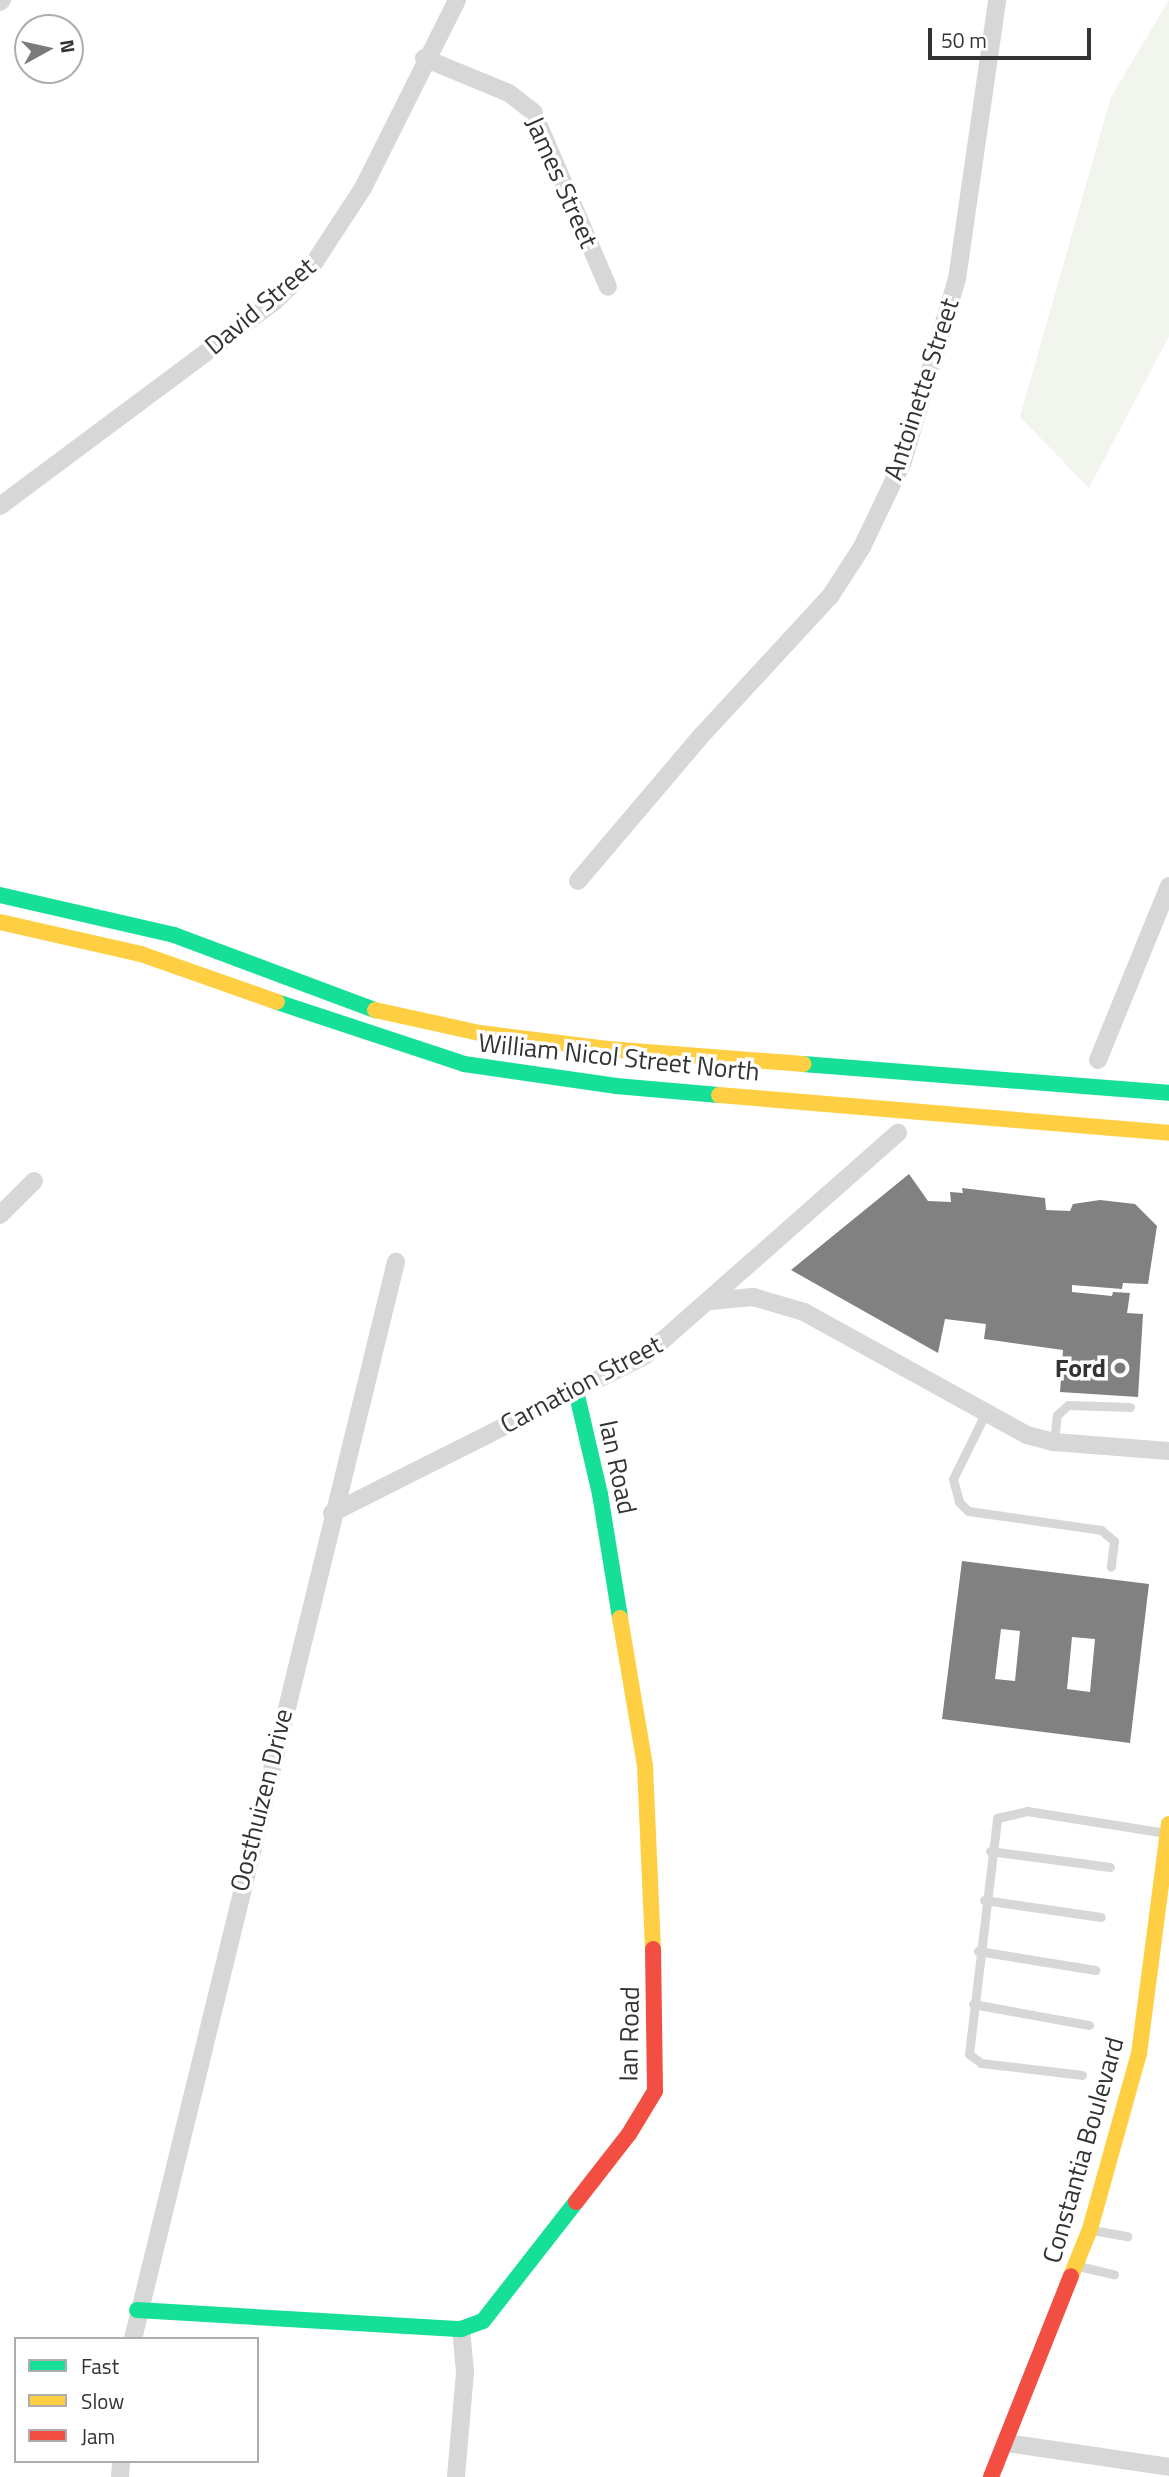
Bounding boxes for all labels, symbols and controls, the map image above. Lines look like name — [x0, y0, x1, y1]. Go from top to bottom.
north arrow — [14, 14, 84, 84]
scale bar — [931, 14, 1094, 58]
text: 50 m — [941, 24, 987, 56]
text: N — [53, 38, 84, 55]
street label: James Street — [519, 112, 605, 252]
street label: David Street — [199, 251, 321, 361]
street label: Antoinette Street — [877, 294, 965, 484]
street label: William Nicol Street North — [477, 1027, 761, 1087]
street label: Carnation Street — [495, 1328, 667, 1440]
place label: Ford — [1055, 1352, 1106, 1384]
marker: Ford — [1112, 1360, 1128, 1376]
street label: Ian Road — [593, 1417, 643, 1517]
street label: Oosthuizen Drive — [223, 1706, 299, 1894]
street label: Ian Road — [613, 1986, 645, 2082]
street label: Constantia Boulevard — [1036, 2033, 1130, 2267]
legend — [14, 2337, 259, 2463]
text: Fast — [81, 2350, 119, 2382]
text: Slow — [81, 2385, 124, 2417]
text: Jam — [81, 2420, 115, 2452]

